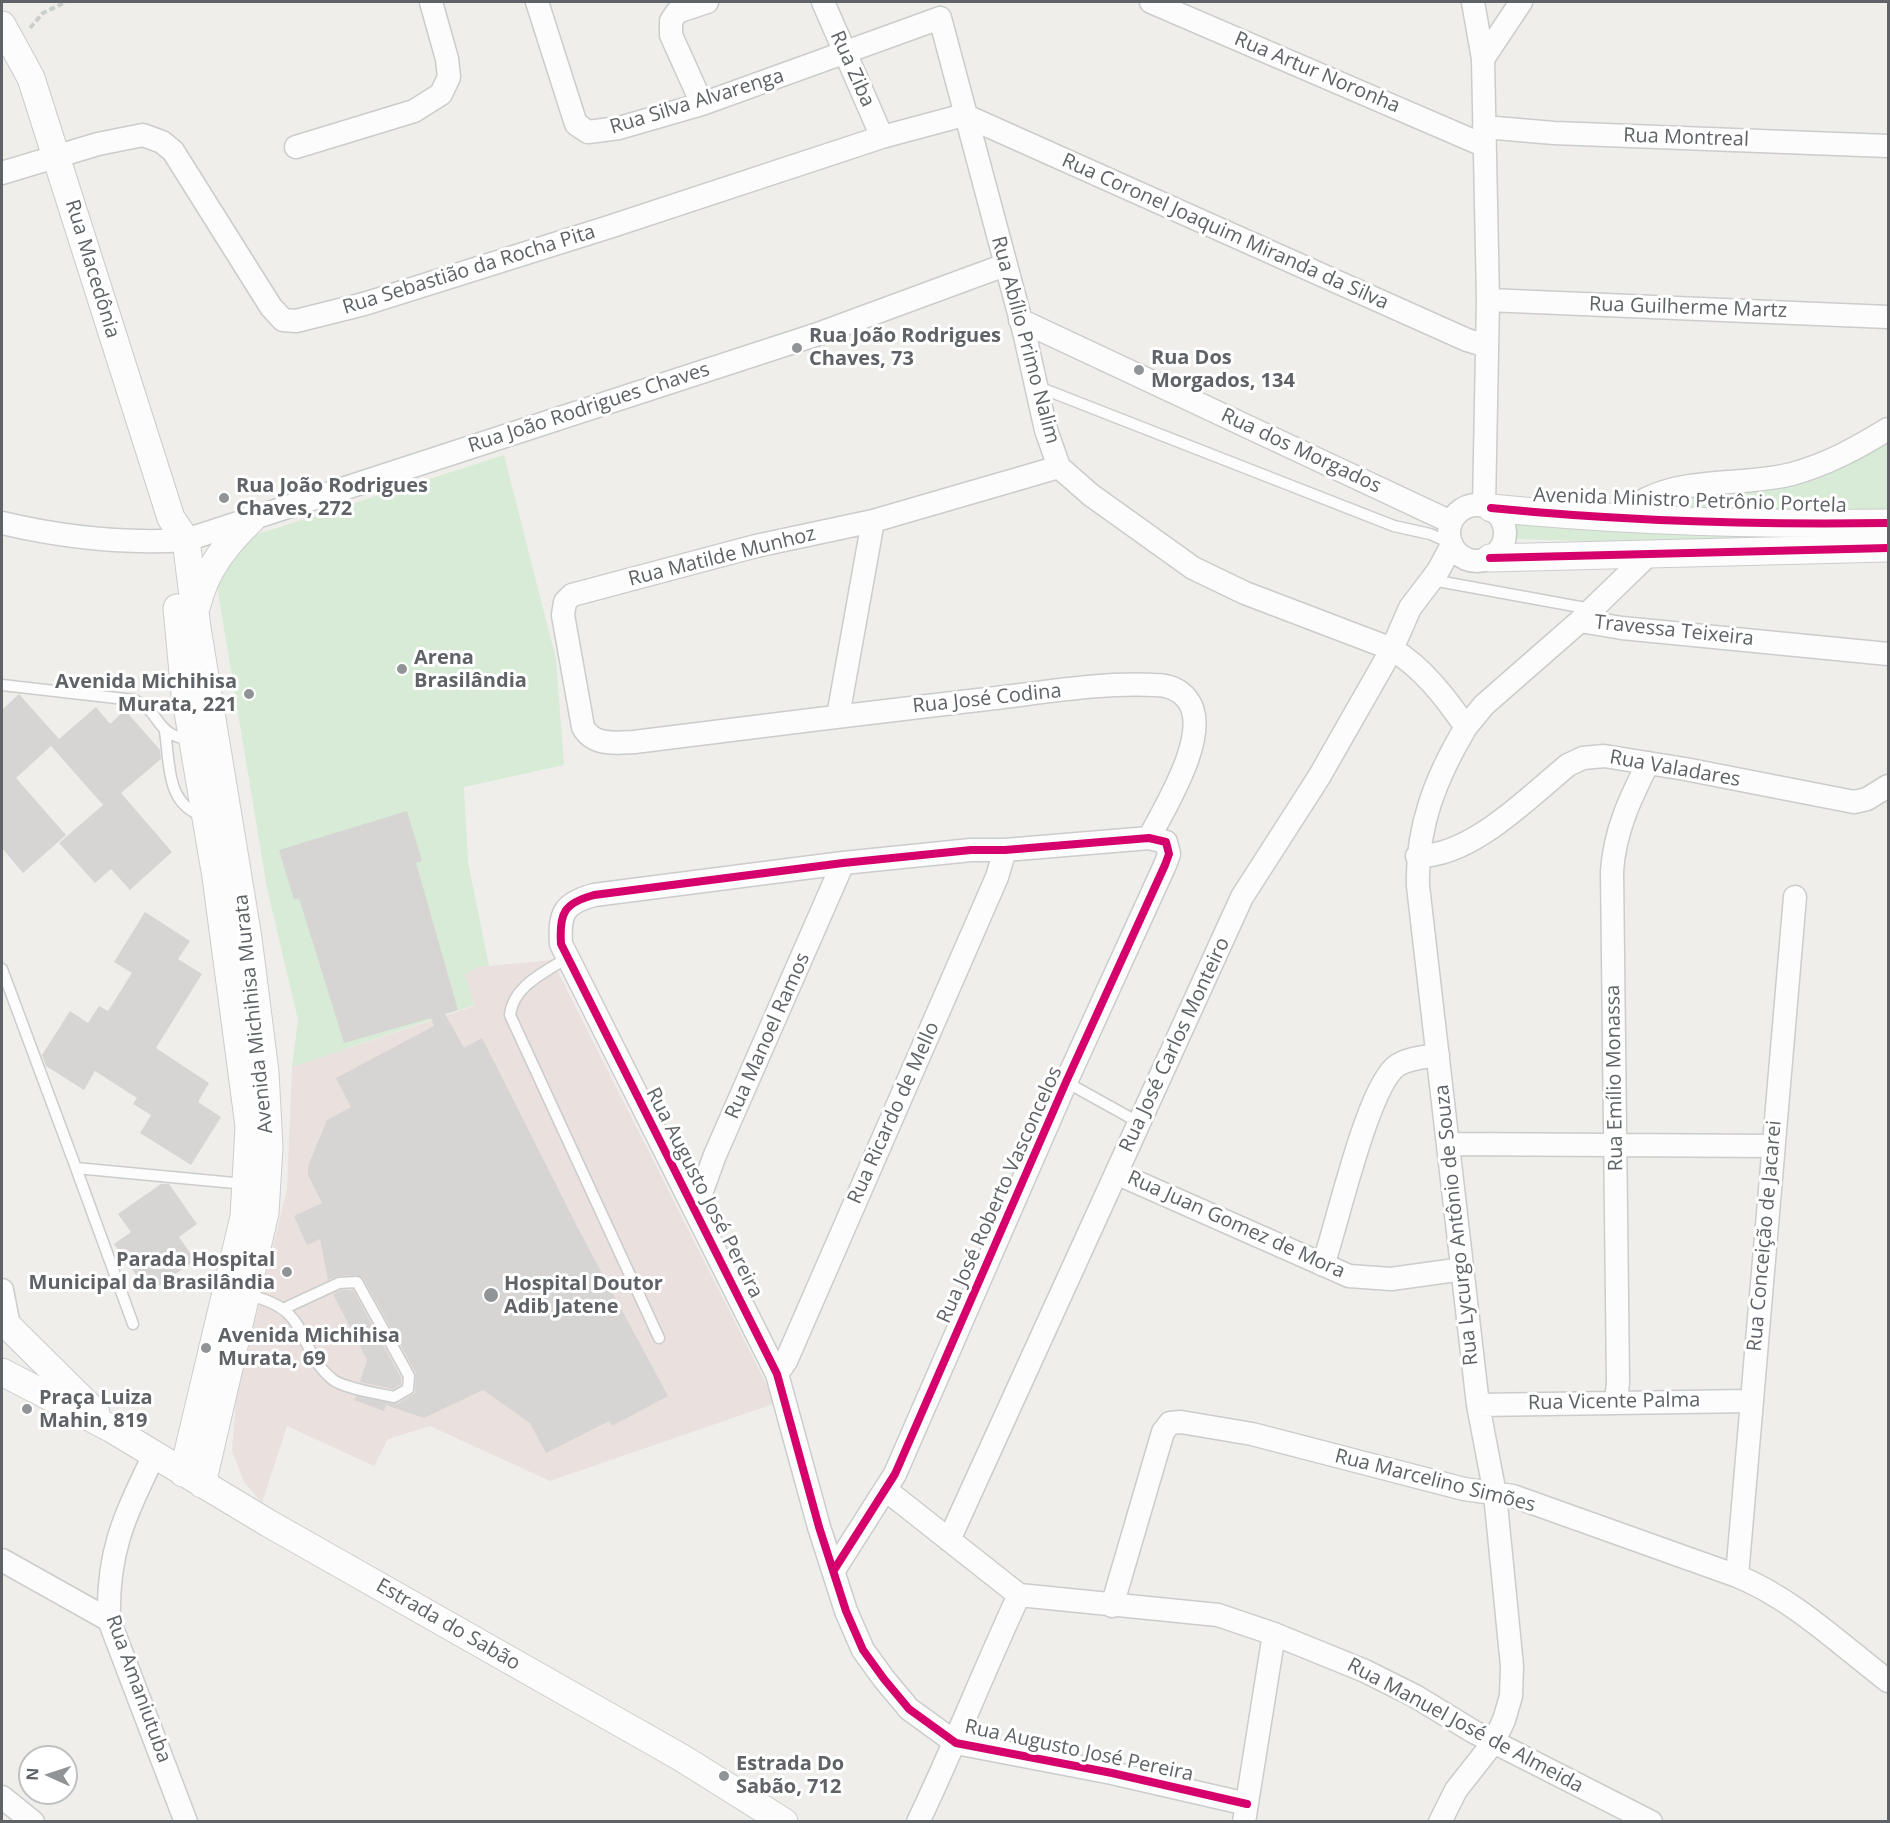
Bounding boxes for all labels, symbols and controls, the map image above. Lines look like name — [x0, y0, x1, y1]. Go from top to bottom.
street label: Rua Ziba — [825, 27, 879, 111]
street label: Rua Artur Noronha — [1231, 27, 1403, 119]
street label: Rua Silva Alvarenga — [607, 64, 787, 140]
street label: Rua Montreal — [1623, 124, 1749, 152]
street label: Rua Coronel Joaquim Miranda da Silva — [1058, 149, 1392, 315]
street label: Rua Macedônia — [60, 197, 124, 341]
street label: Rua Sebastião da Rocha Pita — [340, 220, 598, 320]
street label: Rua Abílio Primo Nalim — [986, 234, 1064, 446]
street label: Rua Guilherme Martz — [1589, 293, 1787, 323]
place label: Rua João Rodrigues Chaves, 73 — [809, 324, 1001, 371]
marker: Rua João Rodrigues Chaves, 73 — [790, 341, 804, 355]
place label: Rua Dos Morgados, 134 — [1151, 346, 1295, 393]
street label: Rua João Rodrigues Chaves — [465, 358, 713, 458]
marker: Rua Dos Morgados, 134 — [1132, 363, 1146, 377]
street label: Rua dos Morgados — [1217, 403, 1385, 499]
place label: Rua João Rodrigues Chaves, 272 — [236, 474, 428, 521]
street label: Avenida Ministro Petrônio Portela — [1533, 484, 1847, 518]
marker: Rua João Rodrigues Chaves, 272 — [217, 491, 231, 505]
street label: Rua Matilde Munhoz — [626, 522, 818, 592]
street label: Travessa Teixeira — [1593, 611, 1755, 651]
place label: Arena Brasilândia — [414, 646, 527, 693]
marker: Arena Brasilândia — [395, 662, 409, 676]
place label: Avenida Michihisa Murata, 221 — [55, 670, 237, 717]
street label: Rua José Codina — [911, 679, 1063, 719]
marker: Avenida Michihisa Murata, 221 — [242, 687, 256, 701]
street label: Rua Valadares — [1608, 746, 1742, 792]
street label: Avenida Michihisa Murata — [229, 893, 279, 1135]
street label: Rua José Carlos Monteiro — [1115, 934, 1235, 1156]
street label: Rua Manoel Ramos — [721, 949, 815, 1123]
street label: Rua Emílio Monassa — [1601, 985, 1629, 1171]
street label: Rua Ricardo de Mello — [843, 1018, 945, 1208]
street label: Rua José Roberto Vasconcelos — [932, 1063, 1068, 1327]
street label: Rua Lycurgo Antônio de Souza — [1430, 1083, 1484, 1367]
street label: Rua Augusto José Pereira — [640, 1084, 768, 1302]
street label: Rua Conceição de Jacarei — [1743, 1119, 1787, 1353]
street label: Rua Juan Gomez de Mora — [1123, 1166, 1349, 1284]
place label: Parada Hospital Municipal da Brasilândia — [29, 1248, 275, 1295]
marker: Parada Hospital Municipal da Brasilândia — [280, 1265, 294, 1279]
place label: Hospital Doutor Adib Jatene — [504, 1272, 663, 1319]
marker: Hospital Doutor Adib Jatene — [482, 1286, 500, 1304]
place label: Avenida Michihisa Murata, 69 — [218, 1324, 400, 1371]
marker: Avenida Michihisa Murata, 69 — [199, 1341, 213, 1355]
place label: Praça Luiza Mahin, 819 — [39, 1386, 153, 1433]
street label: Rua Vicente Palma — [1528, 1388, 1700, 1416]
marker: Praça Luiza Mahin, 819 — [20, 1402, 34, 1416]
street label: Rua Marcelino Simões — [1332, 1444, 1538, 1518]
street label: Estrada do Sabão — [372, 1574, 524, 1676]
street label: Rua Amaniutuba — [100, 1612, 176, 1766]
street label: Rua Manuel José de Almeida — [1343, 1653, 1587, 1799]
street label: Rua Augusto José Pereira — [962, 1715, 1196, 1787]
north arrow — [18, 1745, 78, 1805]
place label: Estrada Do Sabão, 712 — [736, 1752, 844, 1799]
text: N — [21, 1767, 43, 1781]
marker: Estrada Do Sabão, 712 — [717, 1769, 731, 1783]

